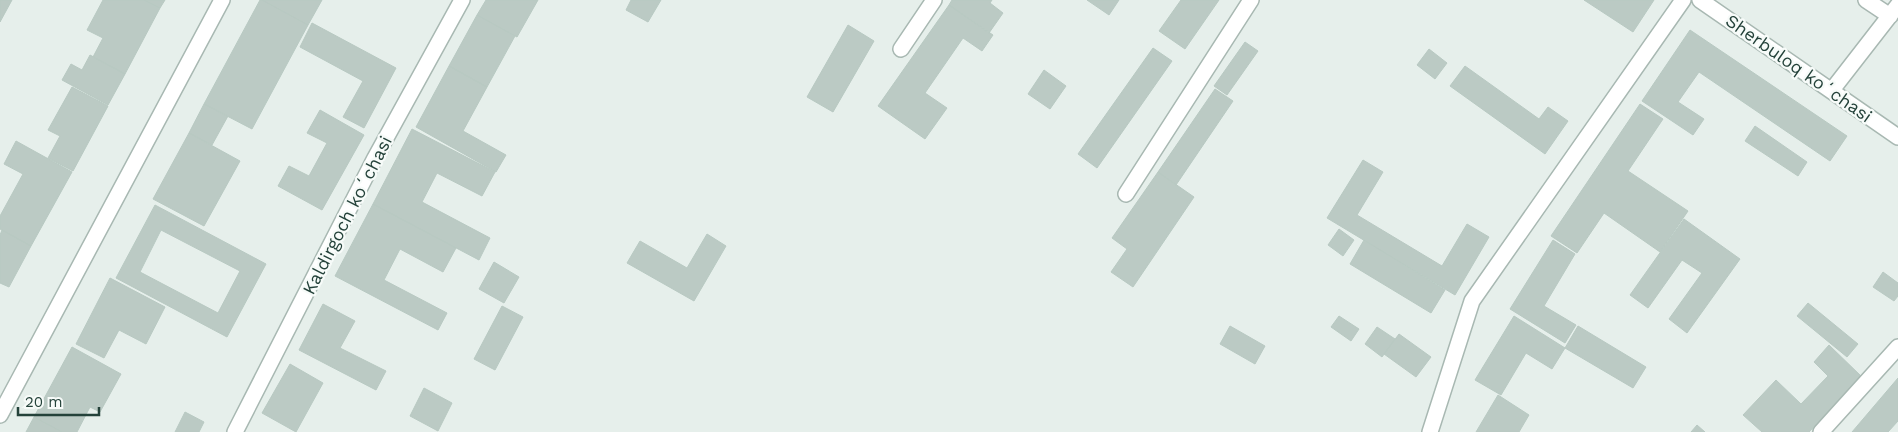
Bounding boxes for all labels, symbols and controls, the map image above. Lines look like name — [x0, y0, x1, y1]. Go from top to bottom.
street label: Sherbuloq koʻchasi — [1722, 10, 1876, 126]
street label: Kaldirgoch koʻchasi — [298, 132, 396, 298]
scale bar — [18, 384, 99, 416]
text: 20 m — [25, 393, 63, 411]

